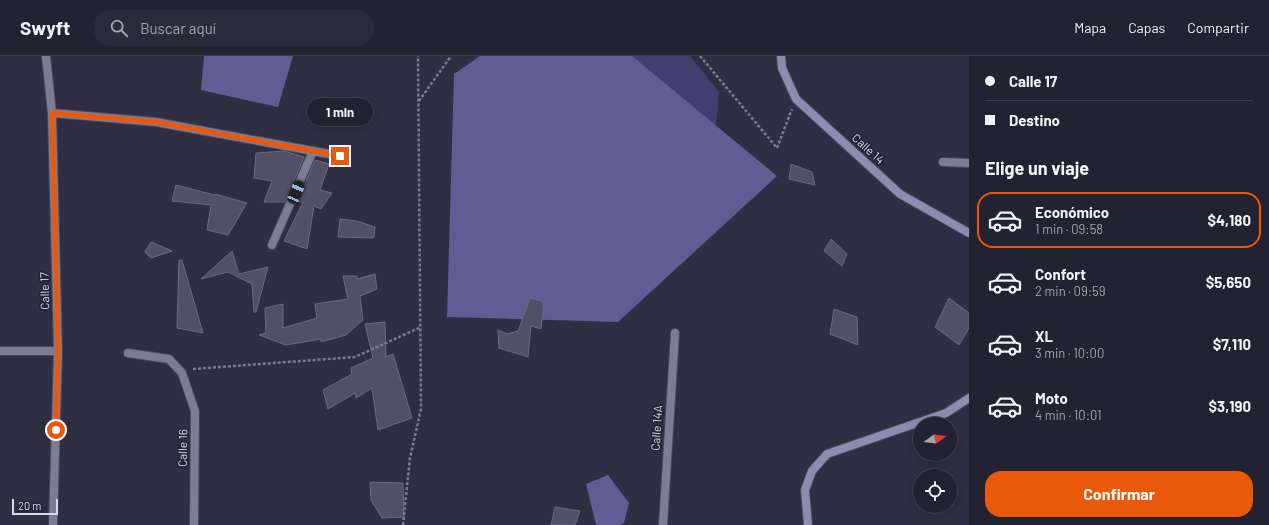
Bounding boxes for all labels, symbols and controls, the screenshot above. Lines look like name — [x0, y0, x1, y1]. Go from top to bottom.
search box — [94, 10, 374, 46]
text: Swyft — [20, 16, 70, 39]
icon: search — [108, 17, 130, 39]
text: Buscar aquí — [140, 19, 216, 37]
text: Mapa — [1074, 19, 1106, 36]
text: Capas — [1128, 19, 1165, 36]
text: Compartir — [1187, 19, 1249, 36]
text: Calle 17 — [1009, 72, 1057, 90]
callout: 1 min — [307, 98, 373, 126]
text: 1 min — [326, 104, 354, 120]
text: Destino — [1009, 111, 1060, 129]
street label: Calle 14 — [850, 130, 888, 166]
route end — [331, 147, 349, 165]
text: Elige un viaje — [985, 157, 1089, 179]
car — [286, 179, 306, 205]
icon: car — [987, 202, 1023, 238]
text: Económico — [1035, 203, 1109, 221]
text: $4,180 — [1207, 211, 1251, 229]
text: 1 min · 09:58 — [1035, 221, 1103, 237]
icon: car — [987, 264, 1023, 300]
text: Confort — [1035, 265, 1086, 283]
street label: Calle 17 — [37, 272, 51, 310]
text: $5,650 — [1206, 273, 1251, 291]
text: 2 min · 09:59 — [1035, 283, 1106, 299]
icon: car — [987, 326, 1023, 362]
text: XL — [1035, 327, 1053, 345]
text: $7,110 — [1213, 335, 1251, 353]
text: 3 min · 10:00 — [1035, 345, 1104, 361]
icon: car — [987, 388, 1023, 424]
text: Moto — [1035, 389, 1068, 407]
text: $3,190 — [1209, 397, 1251, 415]
street label: Calle 14A — [647, 405, 665, 451]
text: 4 min · 10:01 — [1035, 407, 1102, 423]
north arrow — [913, 417, 957, 461]
map controls — [913, 417, 957, 513]
route start — [47, 421, 65, 439]
street label: Calle 16 — [175, 429, 189, 467]
button: locate — [913, 469, 957, 513]
button: Confirmar — [985, 471, 1253, 517]
scale bar — [12, 497, 58, 516]
text: 20 m — [18, 499, 41, 512]

